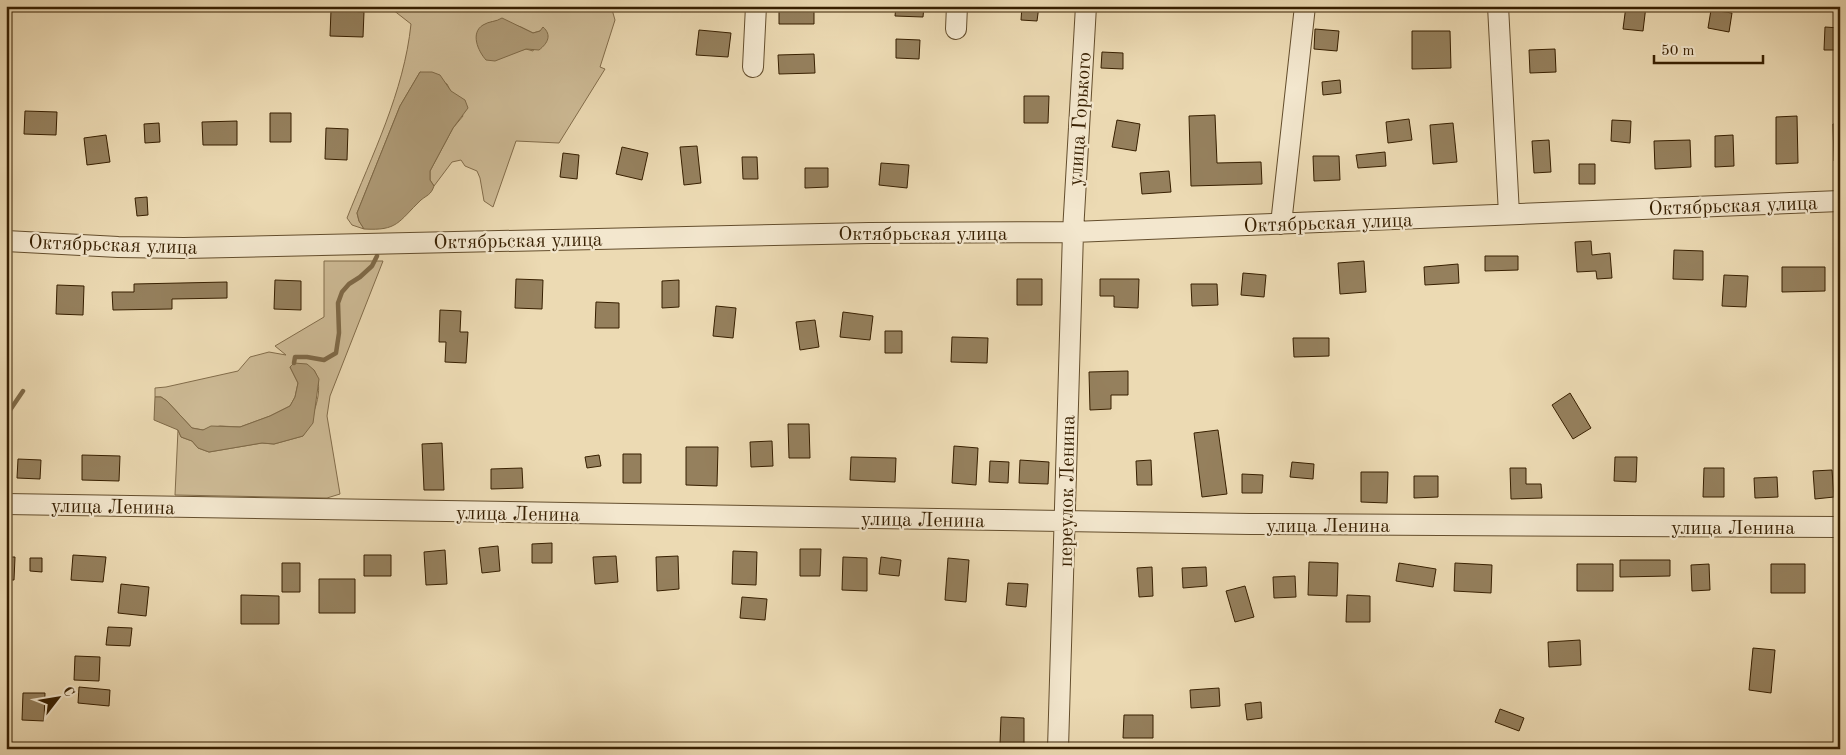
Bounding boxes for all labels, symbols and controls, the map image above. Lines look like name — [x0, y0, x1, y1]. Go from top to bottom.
scale bar — [1654, 32, 1762, 64]
text: 50 m — [1661, 44, 1695, 59]
street label: улица Горького — [1066, 51, 1096, 187]
street label: Октябрьская улица — [1648, 194, 1818, 220]
street label: Октябрьская улица — [1243, 211, 1413, 237]
street label: Октябрьская улица — [838, 225, 1008, 245]
street label: Октябрьская улица — [433, 231, 603, 253]
street label: Октябрьская улица — [28, 233, 198, 259]
street label: переулок Ленина — [1057, 415, 1079, 567]
street label: улица Ленина — [51, 497, 175, 519]
street label: улица Ленина — [456, 504, 580, 526]
street label: улица Ленина — [861, 510, 985, 532]
street label: улица Ленина — [1266, 517, 1390, 537]
street label: улица Ленина — [1671, 519, 1795, 539]
north arrow — [32, 672, 82, 722]
text: С — [60, 684, 77, 699]

